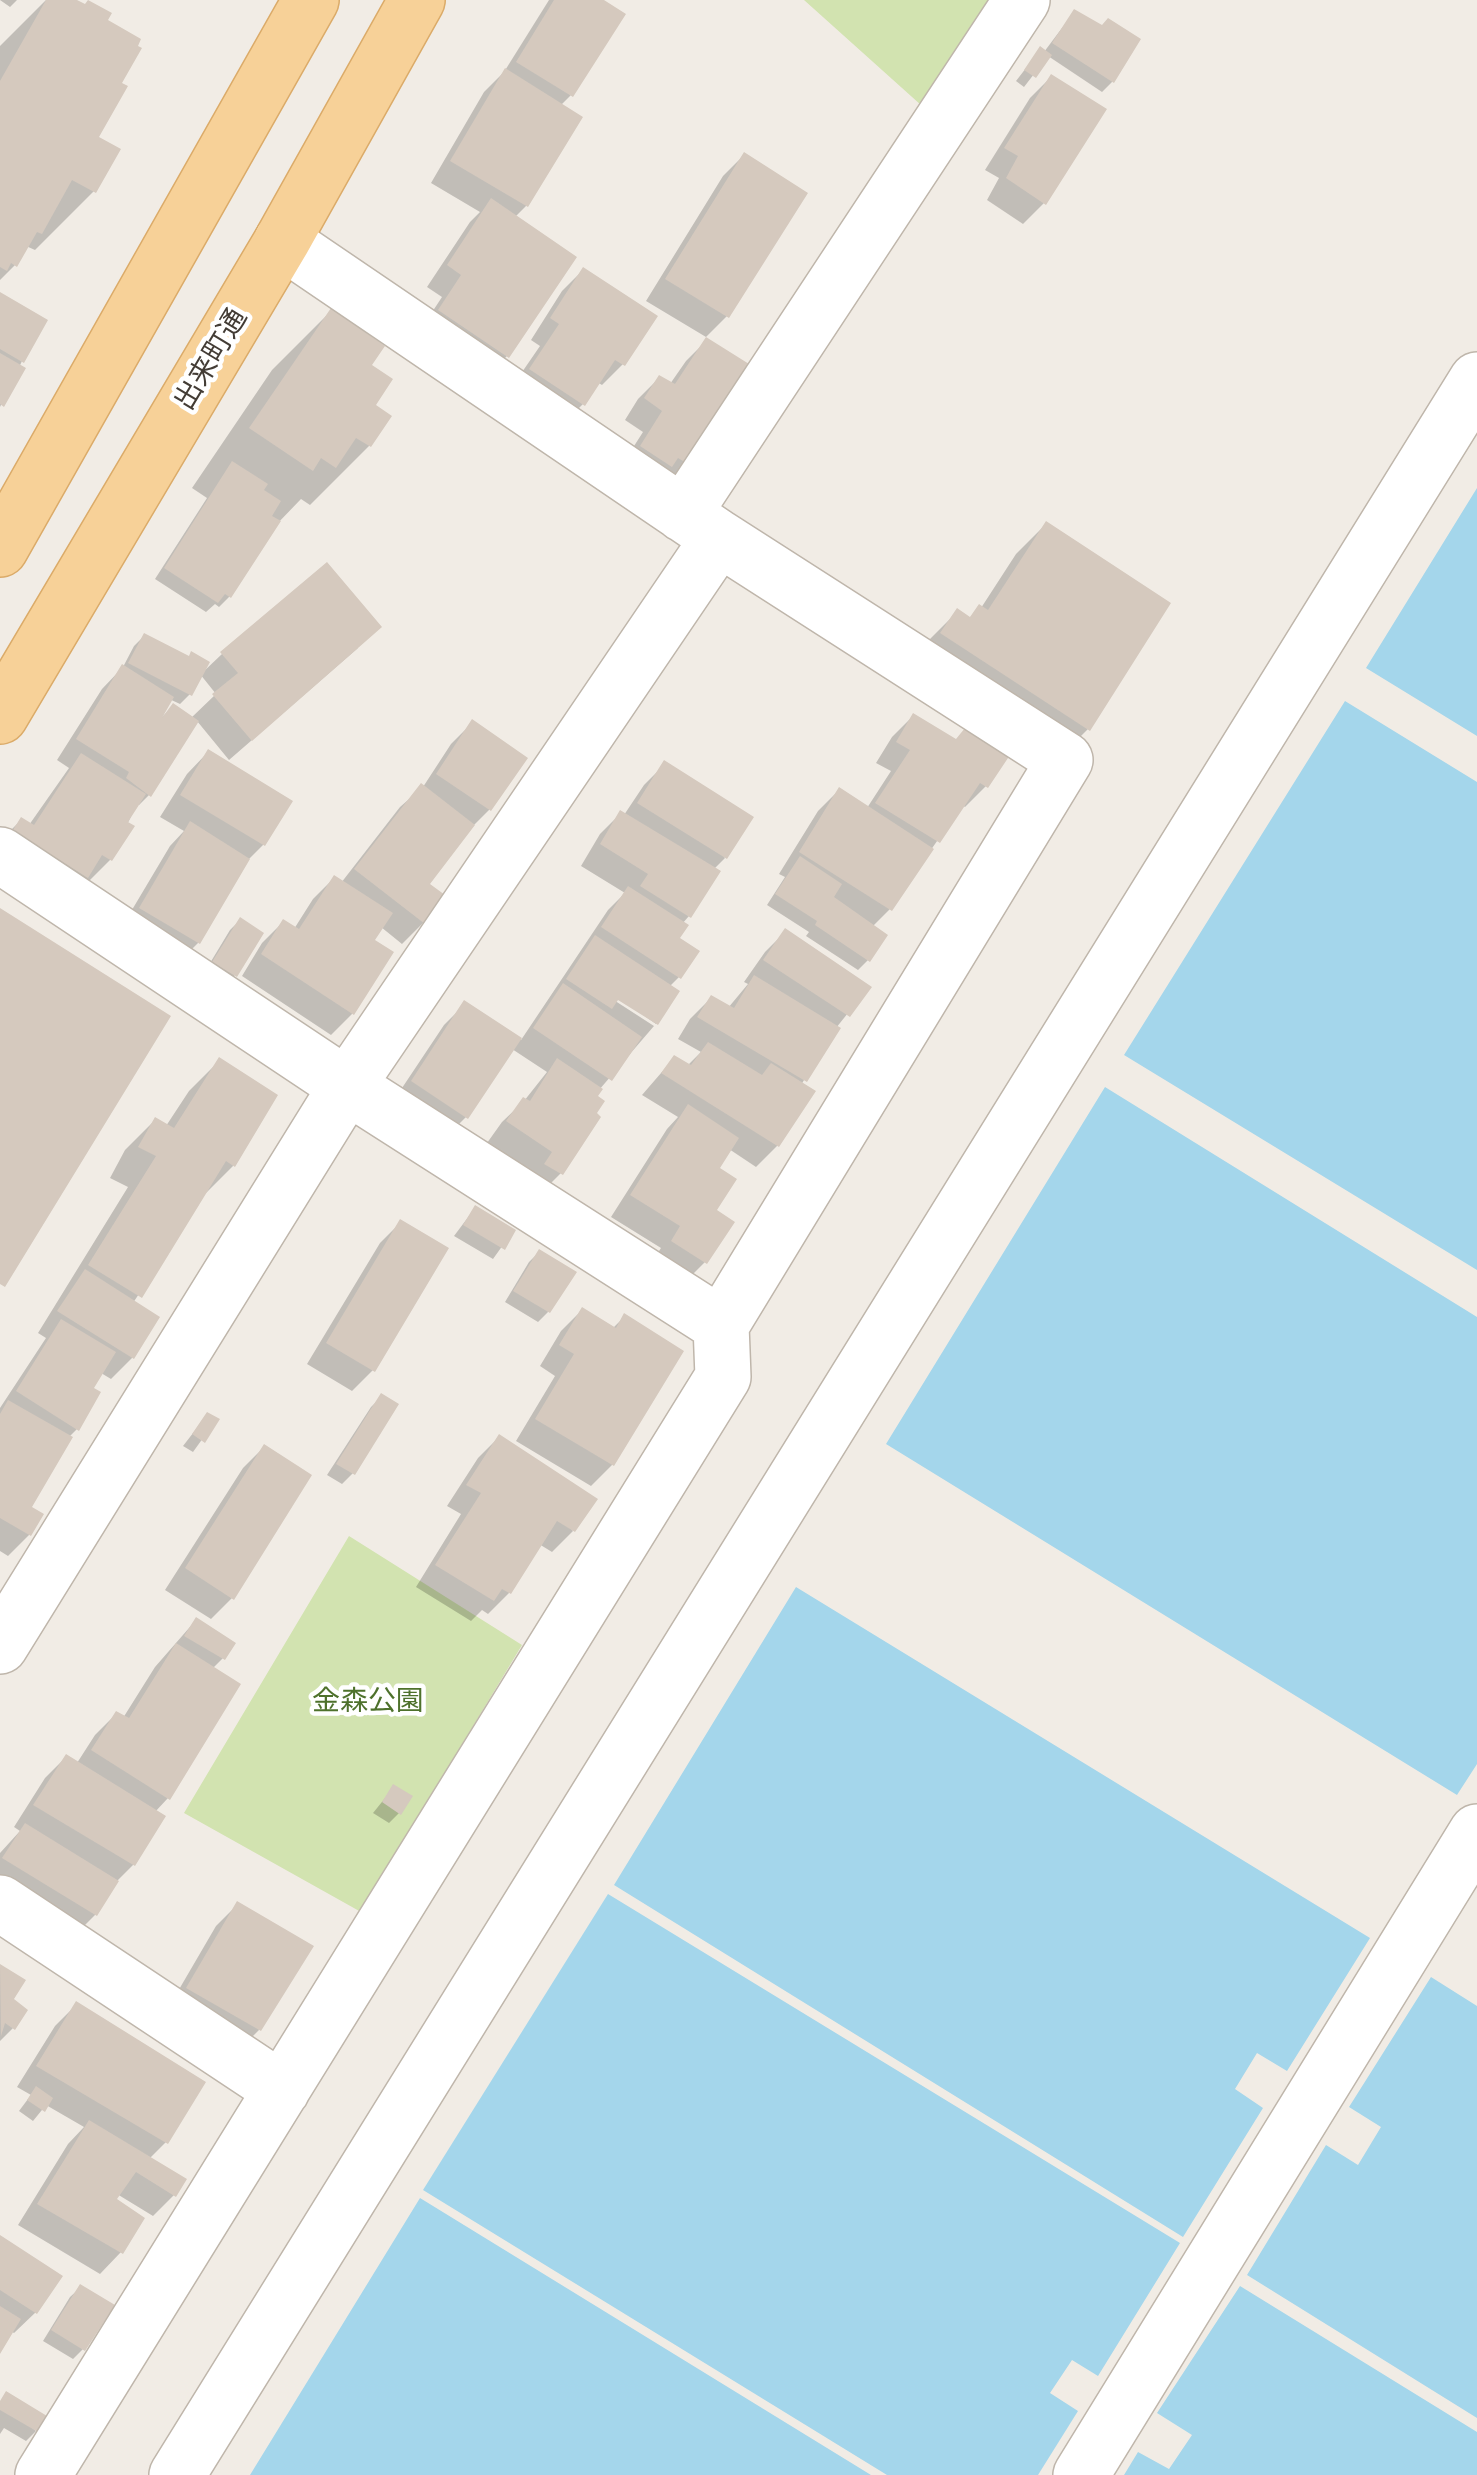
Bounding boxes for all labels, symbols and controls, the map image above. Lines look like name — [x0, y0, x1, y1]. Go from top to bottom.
street label: 出来町通 — [169, 303, 255, 417]
park label: 金森公園 — [312, 1686, 424, 1720]

